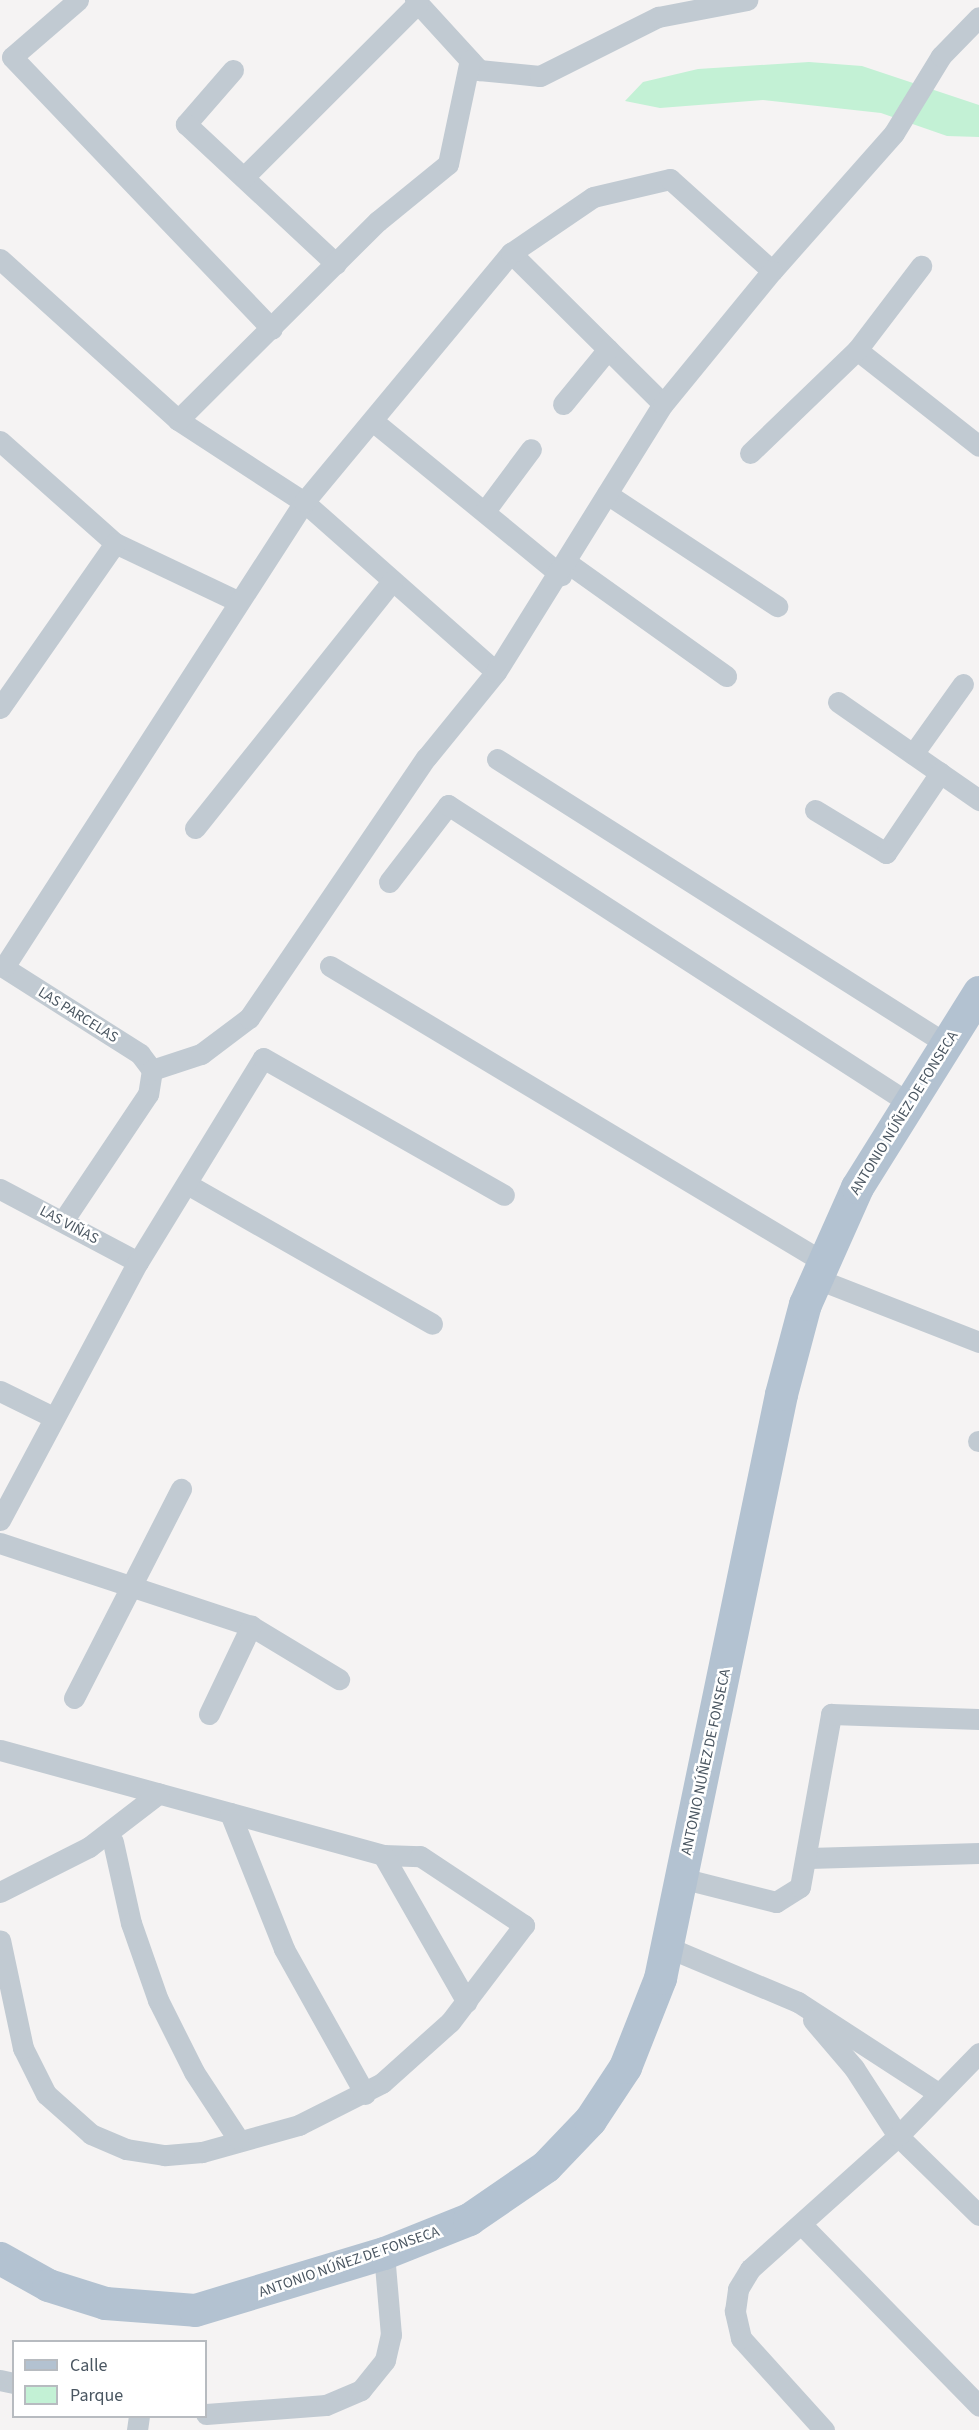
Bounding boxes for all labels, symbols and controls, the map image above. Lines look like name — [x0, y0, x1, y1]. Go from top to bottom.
street label: LAS PARCELAS — [35, 983, 121, 1047]
street label: ANTONIO NÚÑEZ DE FONSECA — [846, 1028, 962, 1198]
street label: LAS VIÑAS — [37, 1202, 101, 1248]
street label: ANTONIO NÚÑEZ DE FONSECA — [677, 1667, 735, 1857]
street label: ANTONIO NÚÑEZ DE FONSECA — [256, 2223, 442, 2301]
legend — [12, 2340, 207, 2418]
text: Calle — [70, 2353, 107, 2378]
text: Parque — [70, 2383, 123, 2408]

